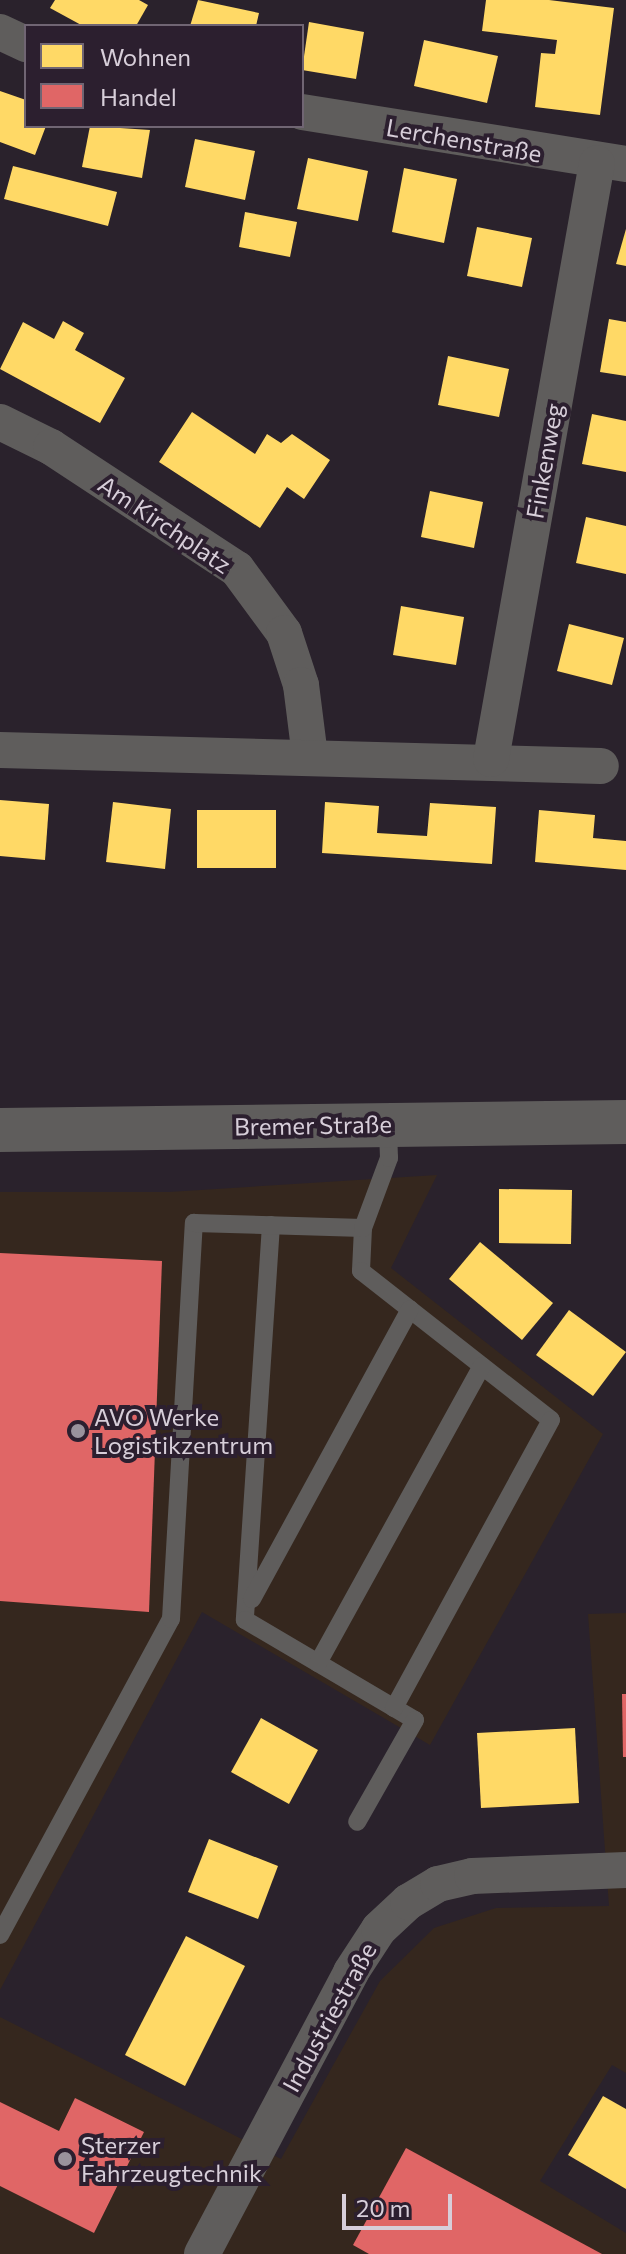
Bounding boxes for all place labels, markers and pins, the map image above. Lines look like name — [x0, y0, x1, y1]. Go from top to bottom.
place label: AVO Werke Logistikzentrum — [94, 1403, 273, 1459]
marker: AVO Werke Logistikzentrum — [69, 1422, 87, 1440]
place label: Sterzer Fahrzeugtechnik — [81, 2131, 262, 2187]
marker: Sterzer Fahrzeugtechnik — [56, 2150, 74, 2168]

